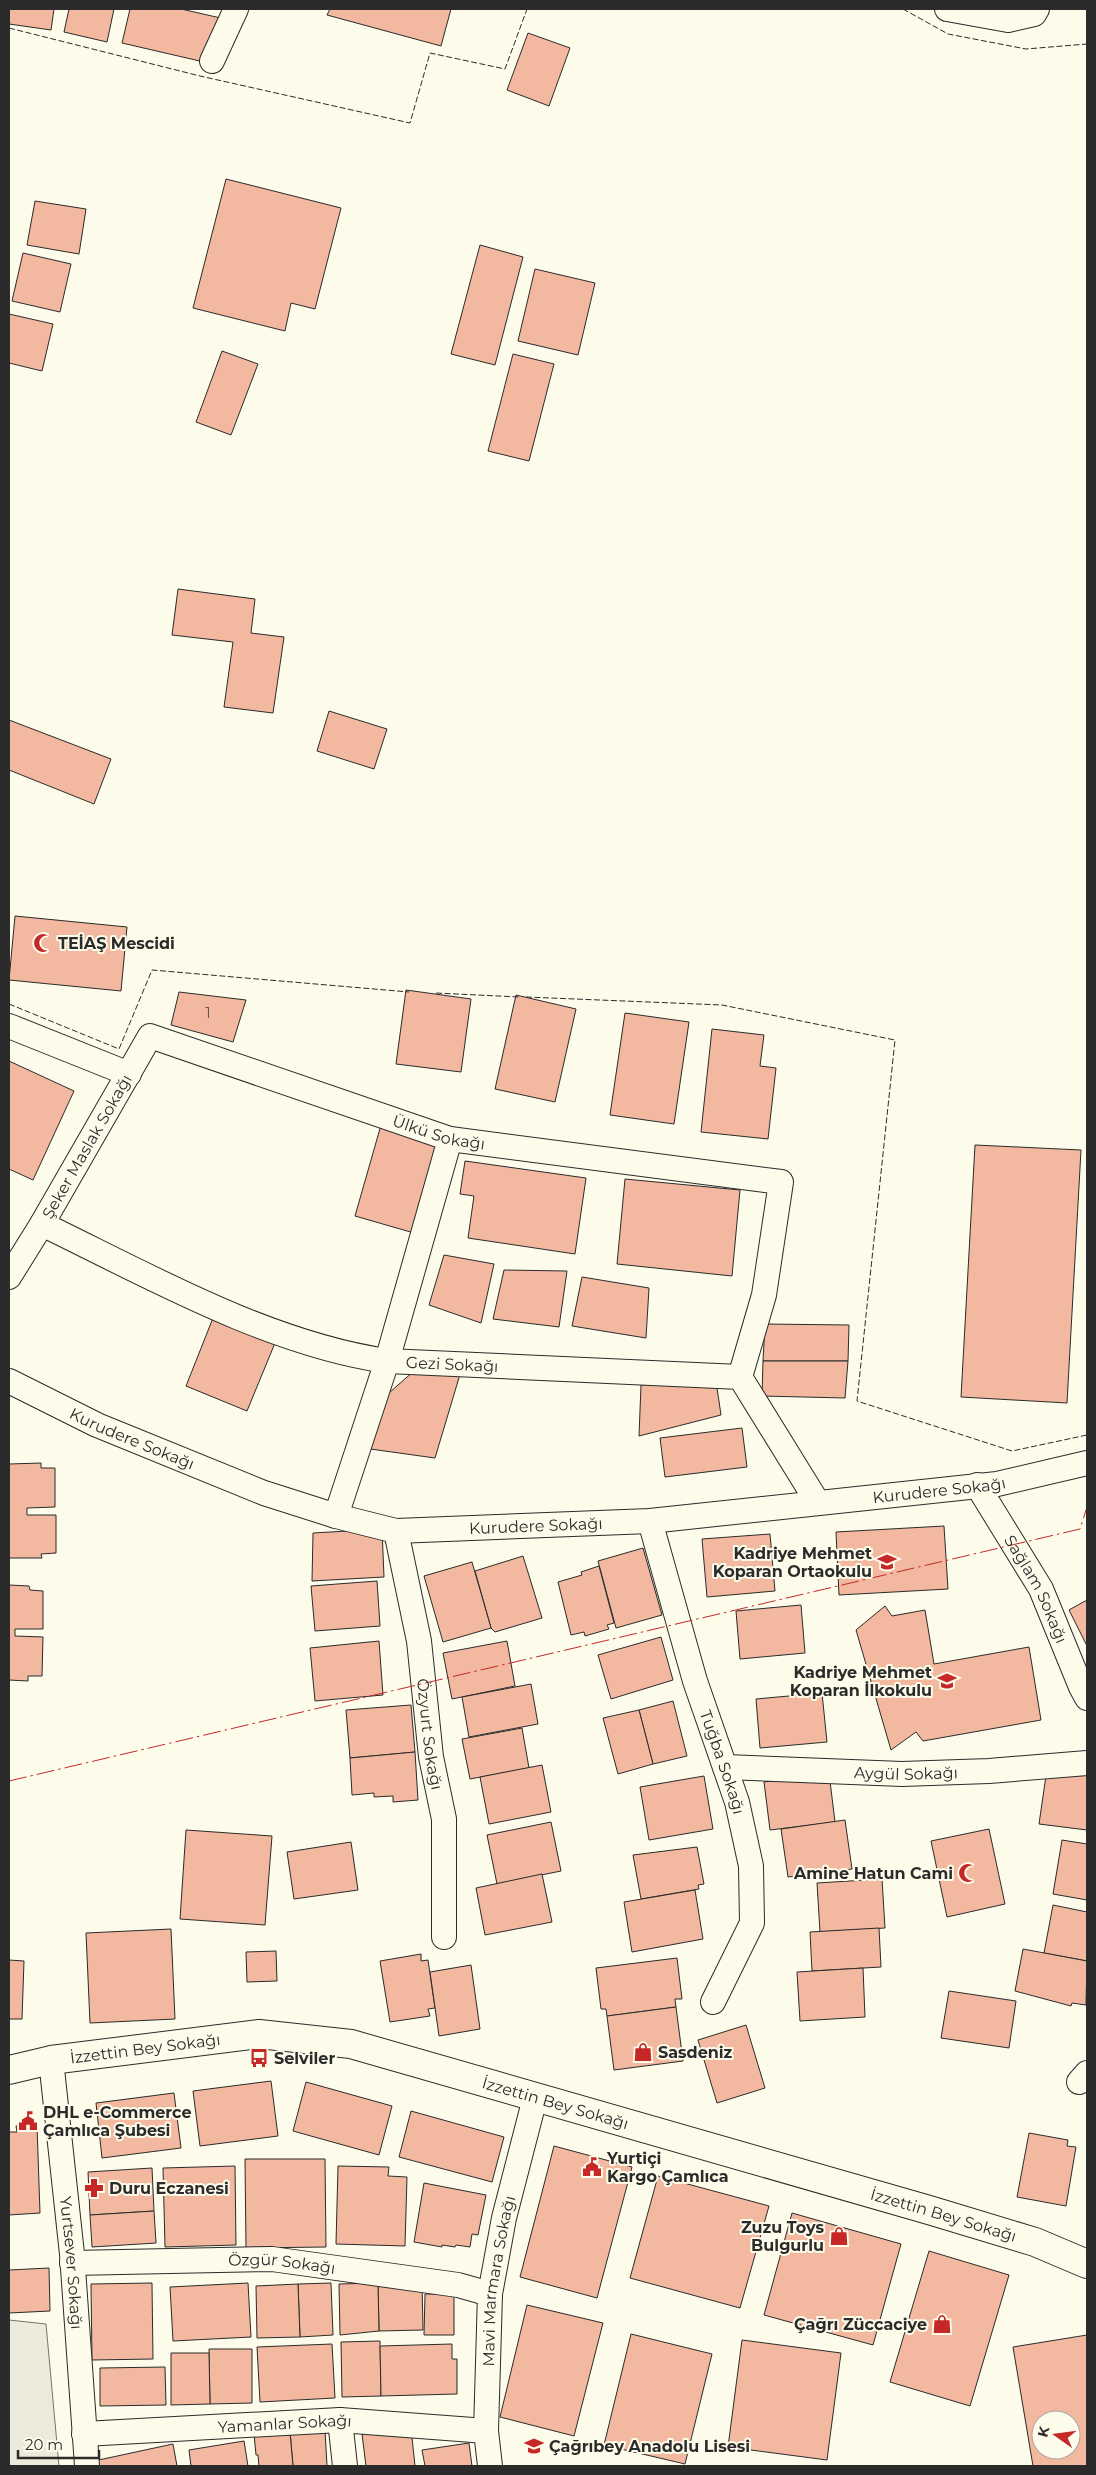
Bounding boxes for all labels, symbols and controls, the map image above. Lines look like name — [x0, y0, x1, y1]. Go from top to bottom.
mosque icon: TEİAŞ Mescidi — [32, 932, 54, 954]
place label: TEİAŞ Mescidi — [58, 934, 175, 953]
house number: 1 — [205, 1004, 211, 1022]
street label: Şeker Maslak Sokağı — [38, 1071, 136, 1222]
street label: Ülkü Sokağı — [390, 1110, 486, 1153]
street label: Gezi Sokağı — [405, 1353, 499, 1376]
street label: Kurudere Sokağı — [66, 1404, 197, 1474]
street label: Kurudere Sokağı — [872, 1473, 1008, 1507]
street label: Kurudere Sokağı — [469, 1514, 603, 1538]
street label: Sağlam Sokağı — [1000, 1532, 1071, 1646]
place label: Kadriye Mehmet Koparan Ortaokulu — [713, 1544, 872, 1581]
school or university icon: Kadriye Mehmet Koparan Ortaokulu — [876, 1551, 898, 1573]
place label: Kadriye Mehmet Koparan İlkokulu — [790, 1663, 932, 1700]
school or university icon: Kadriye Mehmet Koparan İlkokulu — [936, 1670, 958, 1692]
street label: Özyurt Sokağı — [413, 1677, 447, 1791]
street label: Tuğba Sokağı — [696, 1708, 748, 1816]
street label: Aygül Sokağı — [854, 1763, 958, 1784]
mosque icon: Amine Hatun Cami — [957, 1862, 979, 1884]
place label: Amine Hatun Cami — [793, 1864, 953, 1883]
street label: İzzettin Bey Sokağı — [69, 2030, 221, 2068]
shop icon: Sasdeniz — [632, 2041, 654, 2063]
place label: Sasdeniz — [658, 2043, 733, 2062]
bus stop icon: Selviler — [248, 2047, 270, 2069]
place label: Selviler — [274, 2049, 335, 2068]
street label: İzzettin Bey Sokağı — [480, 2073, 631, 2133]
place label: DHL e-Commerce Çamlıca Şubesi — [43, 2103, 192, 2140]
public building icon: DHL e-Commerce Çamlıca Şubesi — [17, 2110, 39, 2132]
place label: Yurtiçi Kargo Çamlıca — [606, 2149, 729, 2186]
public building icon: Yurtiçi Kargo Çamlıca — [581, 2156, 603, 2178]
pharmacy icon: Duru Eczanesi — [83, 2177, 105, 2199]
place label: Duru Eczanesi — [109, 2179, 229, 2198]
street label: İzzettin Bey Sokağı — [868, 2185, 1019, 2246]
street label: Mavi Marmara Sokağı — [479, 2194, 519, 2367]
street label: Yurtsever Sokağı — [56, 2195, 86, 2330]
place label: Zuzu Toys Bulgurlu — [741, 2218, 825, 2255]
shop icon: Zuzu Toys Bulgurlu — [828, 2225, 850, 2247]
street label: Özgür Sokağı — [228, 2250, 337, 2278]
shop icon: Çağrı Züccaciye — [931, 2313, 953, 2335]
place label: Çağrı Züccaciye — [794, 2315, 927, 2334]
north arrow — [1031, 2410, 1081, 2460]
street label: Yamanlar Sokağı — [217, 2411, 352, 2437]
text: K — [1033, 2424, 1054, 2439]
scale bar — [18, 2428, 99, 2460]
text: 20 m — [25, 2435, 63, 2454]
school or university icon: Çağrıbey Anadolu Lisesi — [523, 2435, 545, 2457]
place label: Çağrıbey Anadolu Lisesi — [549, 2437, 750, 2456]

